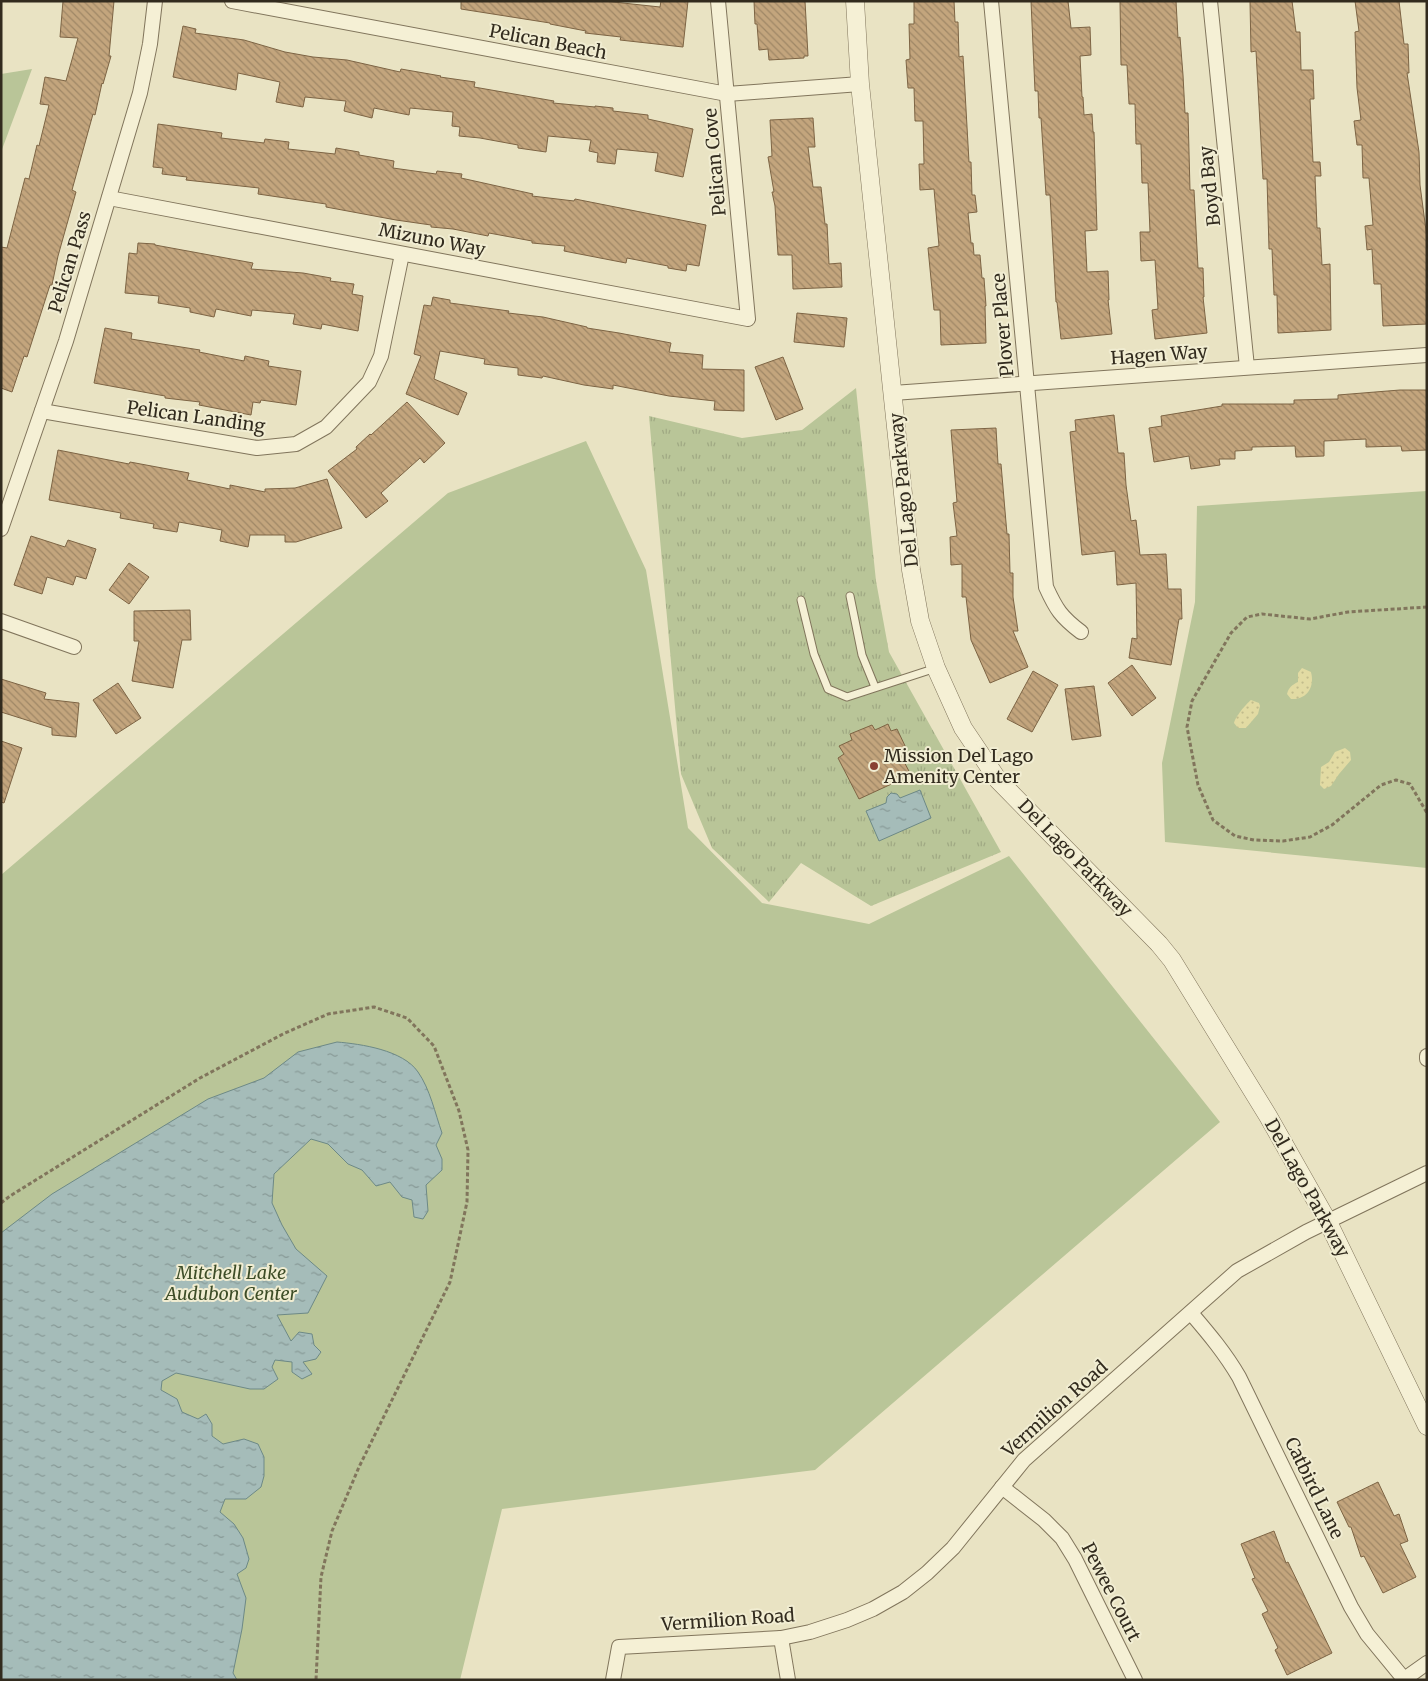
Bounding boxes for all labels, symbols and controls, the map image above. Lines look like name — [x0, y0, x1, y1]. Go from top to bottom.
street label: Pelican Beach — [487, 19, 609, 64]
street label: Pelican Cove — [698, 107, 731, 217]
street label: Boyd Bay — [1194, 144, 1225, 227]
street label: Pelican Pass — [43, 208, 96, 316]
street label: Mizuno Way — [377, 218, 488, 261]
street label: Plover Place — [987, 272, 1018, 378]
street label: Hagen Way — [1110, 340, 1209, 369]
street label: Pelican Landing — [125, 395, 267, 438]
street label: Del Lago Parkway — [884, 411, 923, 568]
place label: Mission Del Lago Amenity Center — [883, 744, 1033, 788]
marker: Mission Del Lago Amenity Center — [868, 760, 880, 772]
street label: Del Lago Parkway — [1013, 794, 1138, 922]
street label: Del Lago Parkway — [1260, 1114, 1355, 1262]
park label: Mitchell Lake Audubon Center — [163, 1261, 298, 1305]
street label: Vermilion Road — [997, 1355, 1112, 1463]
street label: Catbird Lane — [1280, 1433, 1349, 1542]
street label: Pewee Court — [1077, 1539, 1146, 1645]
street label: Vermilion Road — [659, 1603, 796, 1636]

